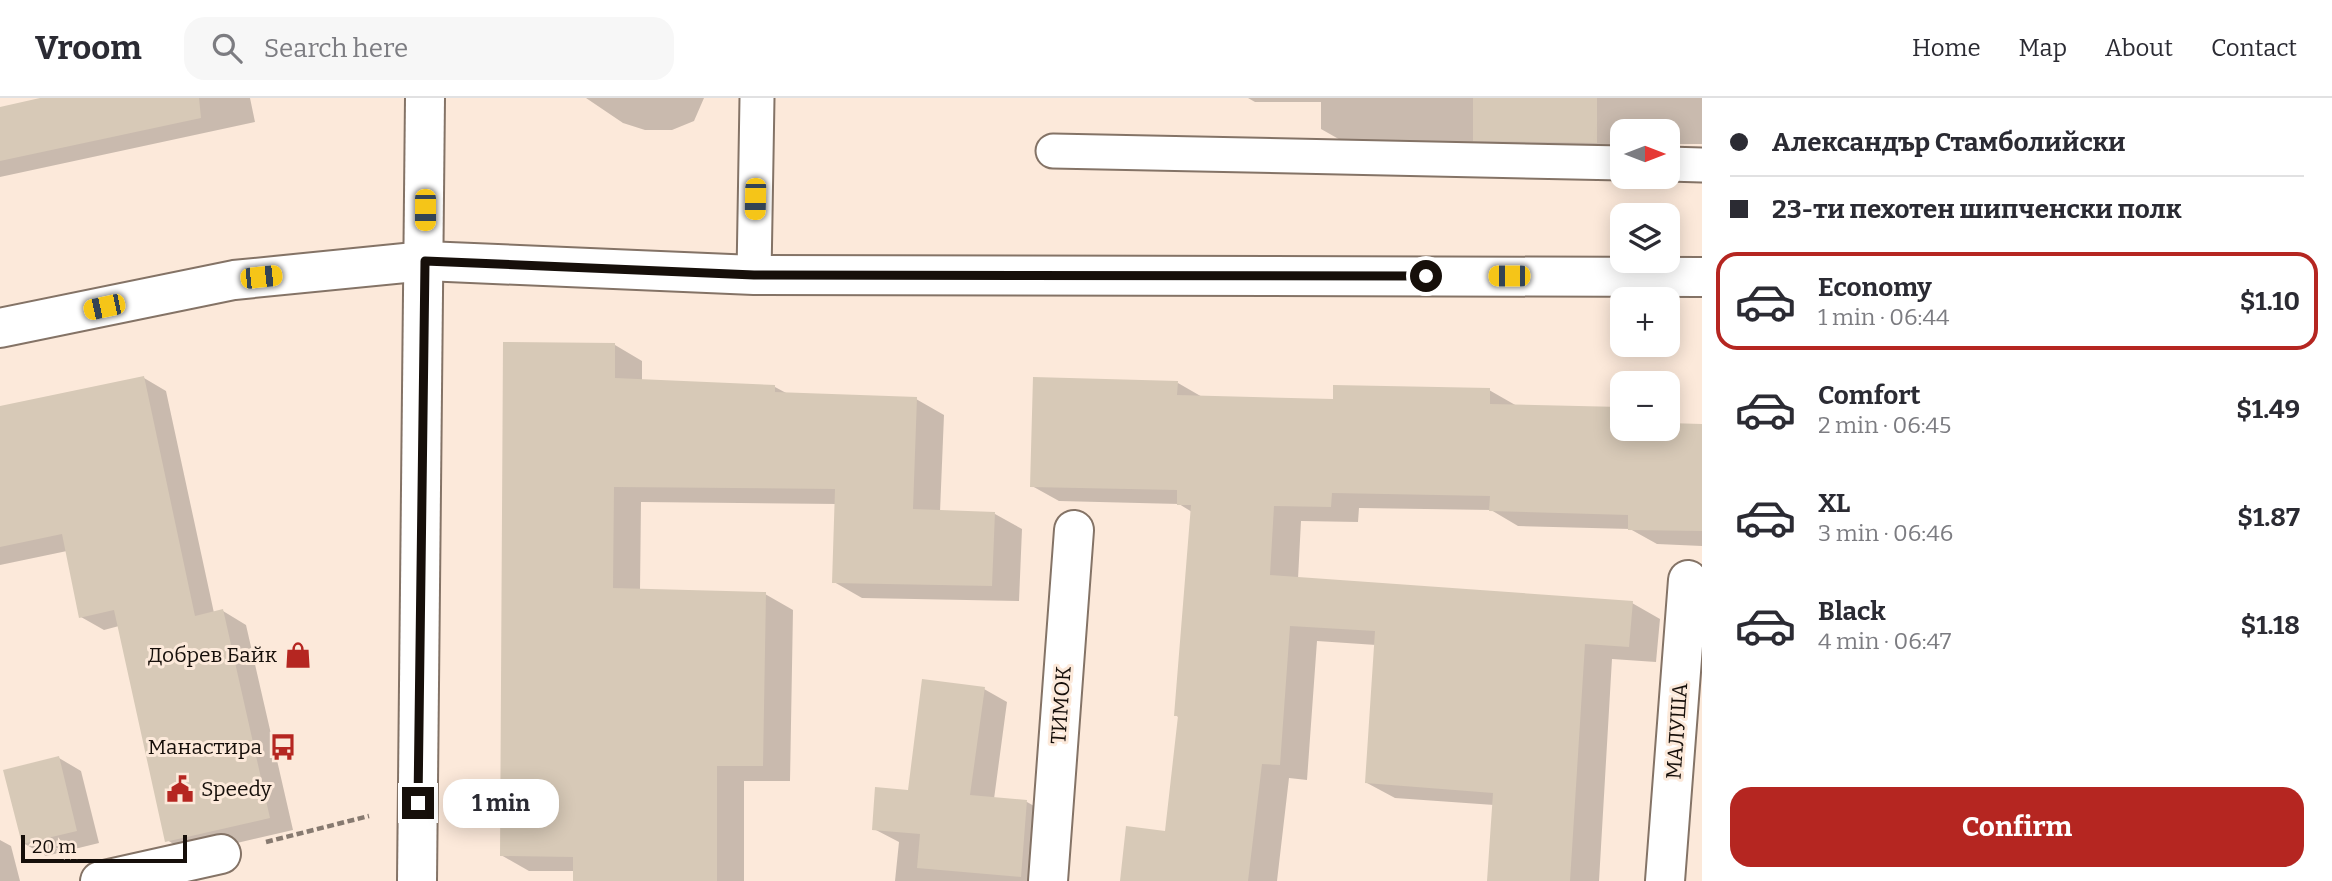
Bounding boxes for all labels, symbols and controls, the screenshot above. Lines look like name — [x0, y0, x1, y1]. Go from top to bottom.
search box — [184, 17, 674, 80]
text: Vroom — [35, 28, 142, 68]
icon: search — [208, 29, 246, 67]
text: Search here — [264, 33, 408, 64]
text: Home — [1912, 34, 1981, 62]
text: Map — [2019, 34, 2067, 62]
text: About — [2105, 34, 2173, 62]
text: Contact — [2211, 34, 2297, 62]
north arrow — [1610, 119, 1680, 189]
map controls — [1610, 119, 1680, 441]
text: Александър Стамболийски — [1772, 127, 2126, 158]
car — [745, 178, 766, 220]
car — [415, 189, 436, 231]
text: 23-ти пехотен шипченски полк — [1772, 194, 2182, 225]
button: layers — [1610, 203, 1680, 273]
route start — [1410, 260, 1442, 292]
car — [240, 264, 283, 290]
car — [1489, 266, 1531, 287]
icon: car — [1734, 270, 1797, 333]
text: Economy — [1818, 272, 1932, 303]
text: $1.10 — [2240, 286, 2300, 317]
button: + — [1610, 287, 1680, 357]
car — [82, 292, 127, 322]
text: 1 min · 06:44 — [1818, 303, 1949, 331]
button: − — [1610, 371, 1680, 441]
icon: car — [1734, 378, 1797, 441]
text: Comfort — [1818, 380, 1921, 411]
text: $1.49 — [2236, 394, 2300, 425]
text: 2 min · 06:45 — [1818, 411, 1951, 439]
icon: car — [1734, 486, 1797, 549]
text: XL — [1818, 488, 1850, 519]
text: $1.87 — [2237, 502, 2300, 533]
text: 3 min · 06:46 — [1818, 519, 1953, 547]
icon: car — [1734, 594, 1797, 657]
text: Black — [1818, 596, 1886, 627]
text: $1.18 — [2241, 610, 2300, 641]
text: 4 min · 06:47 — [1818, 627, 1951, 655]
shop icon: Добрев Байк — [283, 640, 313, 670]
place label: Добрев Байк — [148, 642, 278, 668]
street label: ТИМОК — [1045, 665, 1077, 745]
street label: МАЛУША — [1661, 682, 1693, 780]
bus stop icon: Манастира — [268, 732, 298, 762]
place label: Манастира — [148, 734, 262, 760]
public building icon: Speedy — [165, 774, 195, 804]
place label: Speedy — [201, 776, 273, 802]
callout: 1 min — [442, 778, 558, 828]
route end — [402, 787, 434, 819]
button: Confirm — [1730, 787, 2304, 867]
text: 1 min — [472, 789, 530, 817]
scale bar — [21, 832, 187, 864]
text: 20 m — [32, 835, 76, 858]

